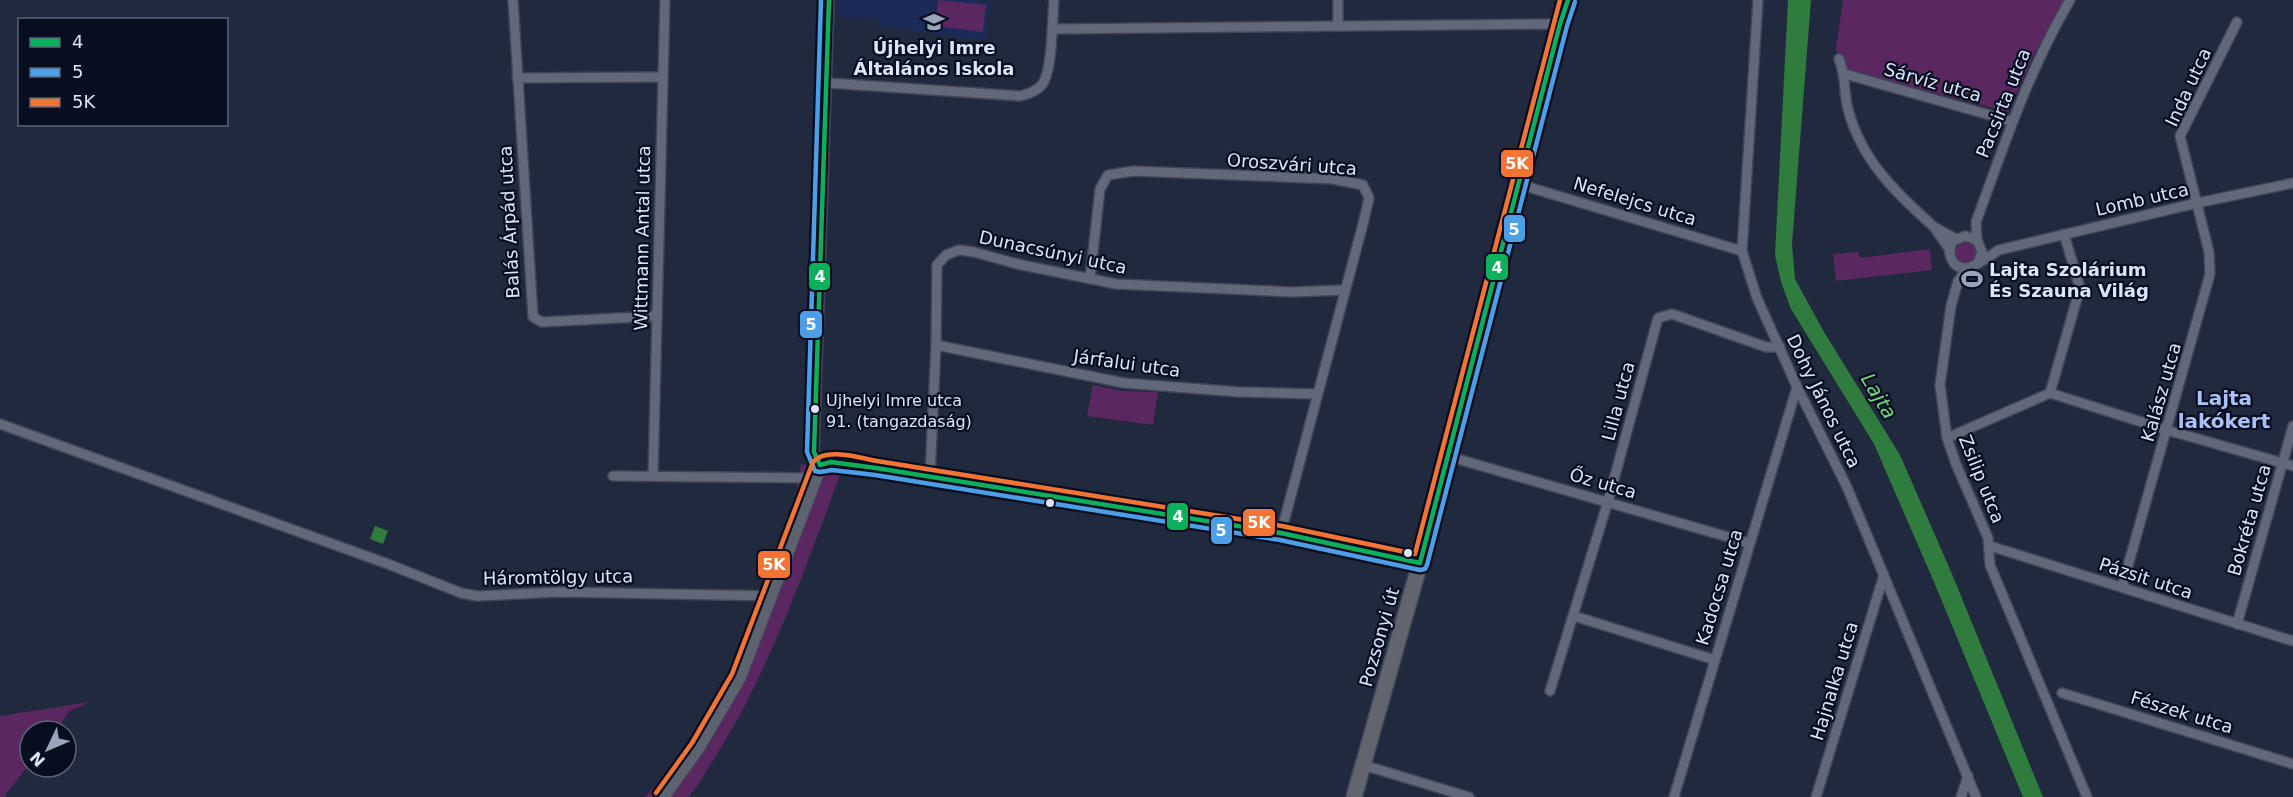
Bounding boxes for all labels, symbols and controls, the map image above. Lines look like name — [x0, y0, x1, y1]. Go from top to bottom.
school or university icon: Újhelyi Imre Általános Iskola — [922, 10, 946, 34]
legend — [18, 18, 228, 126]
text: 4 — [72, 31, 83, 52]
place label: Újhelyi Imre Általános Iskola — [854, 37, 1014, 79]
street label: Inda utca — [2161, 44, 2215, 130]
street label: Pacsirta utca — [1972, 45, 2034, 161]
street label: Sárvíz utca — [1882, 58, 1984, 106]
text: 5 — [72, 61, 83, 82]
text: 5K — [72, 91, 96, 112]
street label: Balás Árpád utca — [495, 145, 523, 299]
street label: Wittmann Antal utca — [630, 145, 654, 331]
street label: Oroszvári utca — [1226, 149, 1358, 179]
line badge: 5K — [1500, 149, 1534, 178]
text: 5K — [1505, 154, 1529, 173]
street label: Nefelejcs utca — [1571, 172, 1699, 230]
street label: Lomb utca — [2093, 178, 2191, 220]
line badge: 5 — [1503, 214, 1526, 243]
text: 5 — [1508, 220, 1520, 239]
street label: Dunacsúnyi utca — [977, 226, 1129, 278]
line badge: 4 — [1485, 253, 1509, 281]
text: 4 — [1491, 258, 1503, 277]
place label: Lajta Szolárium És Szauna Világ — [1989, 259, 2149, 301]
line badge: 4 — [808, 262, 831, 291]
text: 4 — [814, 267, 826, 286]
sports icon: Lajta Szolárium És Szauna Világ — [1960, 267, 1984, 291]
line badge: 5 — [799, 310, 823, 339]
text: 5 — [805, 315, 817, 334]
street label: Dohy János utca — [1783, 331, 1865, 471]
street label: Kalász utca — [2137, 340, 2185, 444]
street label: Járfalui utca — [1071, 345, 1182, 381]
street label: Lilla utca — [1597, 359, 1639, 443]
water label: Lajta — [1856, 369, 1902, 423]
district label: Lajta lakókert — [2178, 386, 2271, 433]
place label: Ujhelyi Imre utca 91. (tangazdaság) — [826, 391, 972, 431]
marker: Ujhelyi Imre utca 91. (tangazdaság) — [809, 403, 821, 415]
street label: Zsilip utca — [1955, 432, 2009, 526]
street label: Bokréta utca — [2223, 462, 2275, 578]
street label: Őz utca — [1567, 463, 1639, 503]
unlabelled marker — [1044, 497, 1056, 509]
line badge: 4 — [1166, 502, 1189, 531]
text: 4 — [1172, 507, 1184, 526]
line badge: 5K — [1242, 508, 1276, 537]
text: 5K — [1247, 513, 1271, 532]
line badge: 5 — [1210, 516, 1233, 545]
text: 5 — [1215, 521, 1227, 540]
street label: Kadocsa utca — [1691, 526, 1747, 648]
unlabelled marker — [1402, 547, 1414, 559]
line badge: 5K — [757, 550, 791, 579]
street label: Pázsit utca — [2097, 553, 2195, 603]
text: 5K — [762, 555, 786, 574]
street label: Háromtölgy utca — [483, 565, 633, 589]
street label: Pozsonyi út — [1355, 585, 1403, 689]
street label: Hajnalka utca — [1806, 619, 1862, 743]
street label: Fészek utca — [2128, 686, 2236, 738]
north arrow — [18, 719, 78, 779]
text: N — [26, 748, 49, 770]

